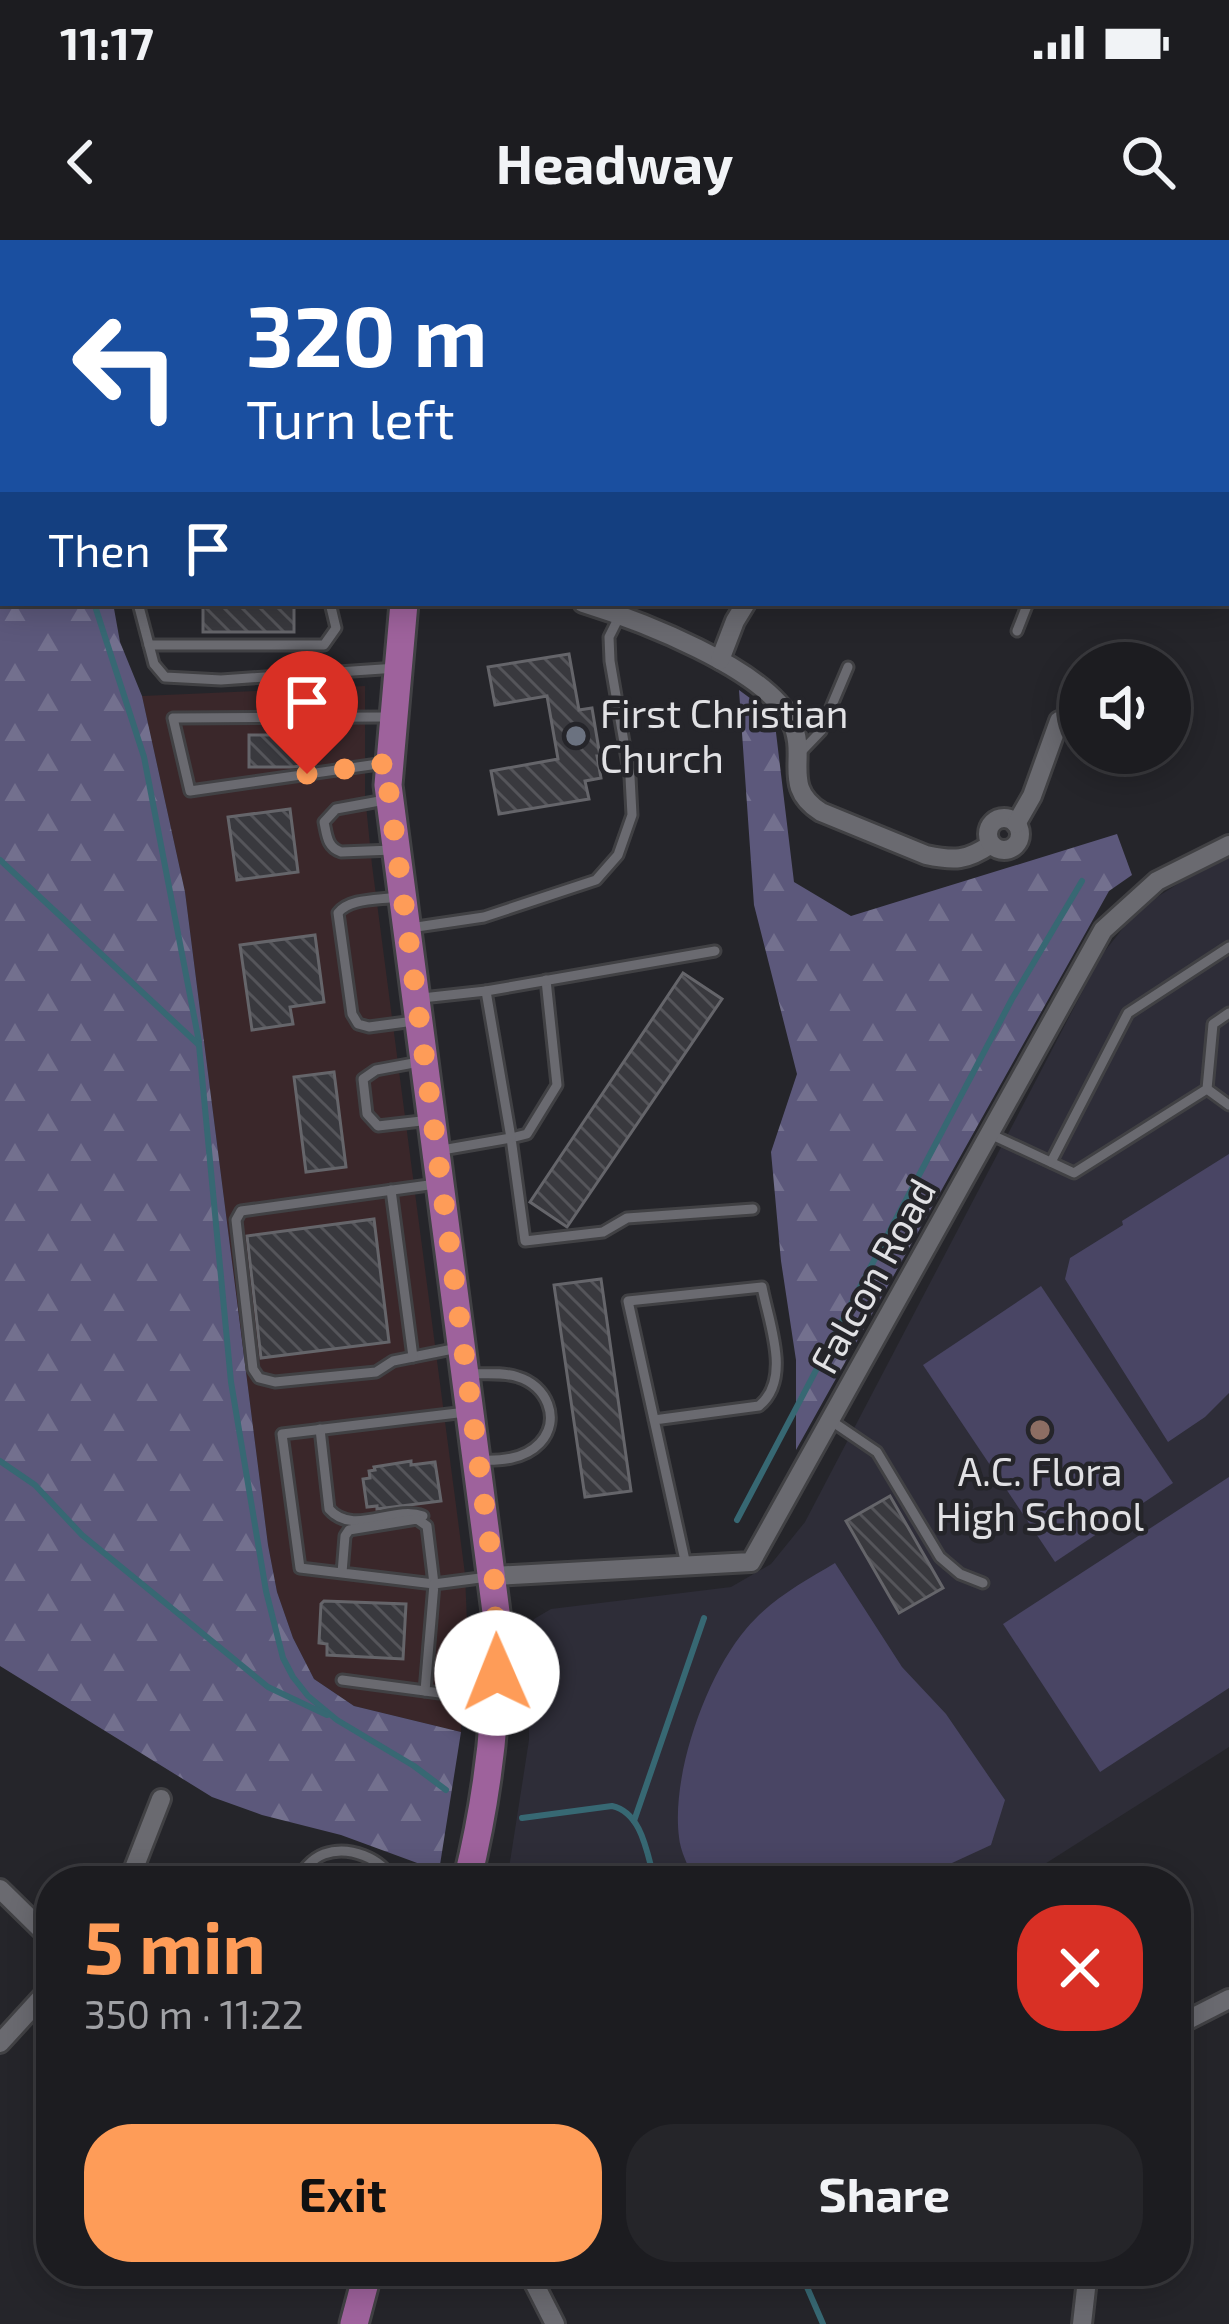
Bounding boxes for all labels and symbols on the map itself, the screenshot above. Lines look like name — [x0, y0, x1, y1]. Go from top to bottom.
pin — [256, 651, 358, 774]
place label: First Christian Church — [600, 689, 848, 781]
marker: First Christian Church — [563, 723, 589, 749]
street label: Falcon Road — [799, 1170, 944, 1381]
marker: A.C. Flora High School — [1027, 1417, 1053, 1443]
place label: A.C. Flora High School — [936, 1447, 1145, 1539]
position arrow — [434, 1610, 560, 1736]

